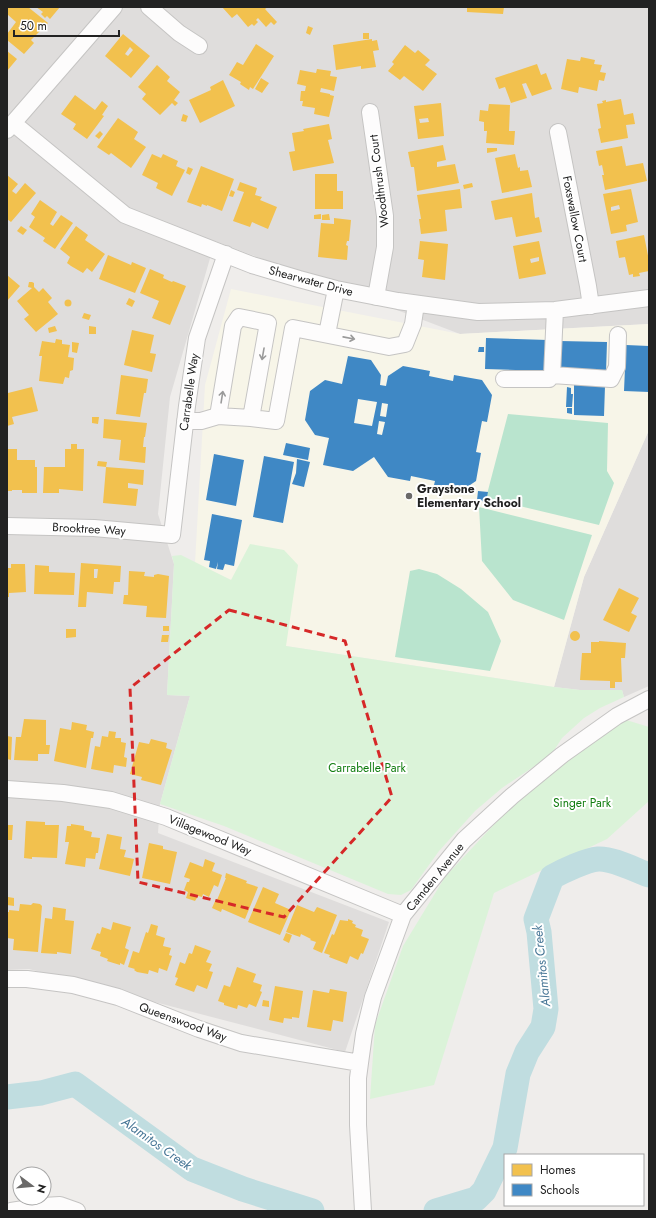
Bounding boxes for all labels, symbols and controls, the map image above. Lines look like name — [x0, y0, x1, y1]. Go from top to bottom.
scale bar — [14, 12, 119, 38]
text: 50 m — [20, 17, 47, 35]
street label: Woodthrush Court — [364, 133, 394, 228]
street label: Foxswallow Court — [558, 174, 592, 264]
street label: Shearwater Drive — [267, 261, 355, 301]
one-way arrow — [342, 335, 355, 343]
one-way arrow — [258, 347, 266, 360]
street label: Carrabelle Way — [175, 351, 203, 432]
one-way arrow — [218, 391, 226, 404]
place label: Graystone Elementary School — [417, 480, 521, 512]
marker: Graystone Elementary School — [404, 491, 414, 501]
street label: Brooktree Way — [52, 518, 127, 540]
park label: Carrabelle Park — [328, 759, 407, 777]
park label: Singer Park — [553, 794, 612, 812]
street label: Villagewood Way — [166, 810, 255, 860]
street label: Camden Avenue — [402, 839, 468, 915]
water label: Alamitos Creek — [528, 924, 555, 1009]
street label: Queenswood Way — [136, 998, 230, 1047]
water label: Alamitos Creek — [117, 1112, 196, 1175]
legend — [504, 1154, 644, 1206]
text: Homes — [540, 1161, 576, 1179]
north arrow — [12, 1166, 52, 1206]
text: Schools — [540, 1181, 579, 1199]
text: N — [33, 1182, 51, 1195]

